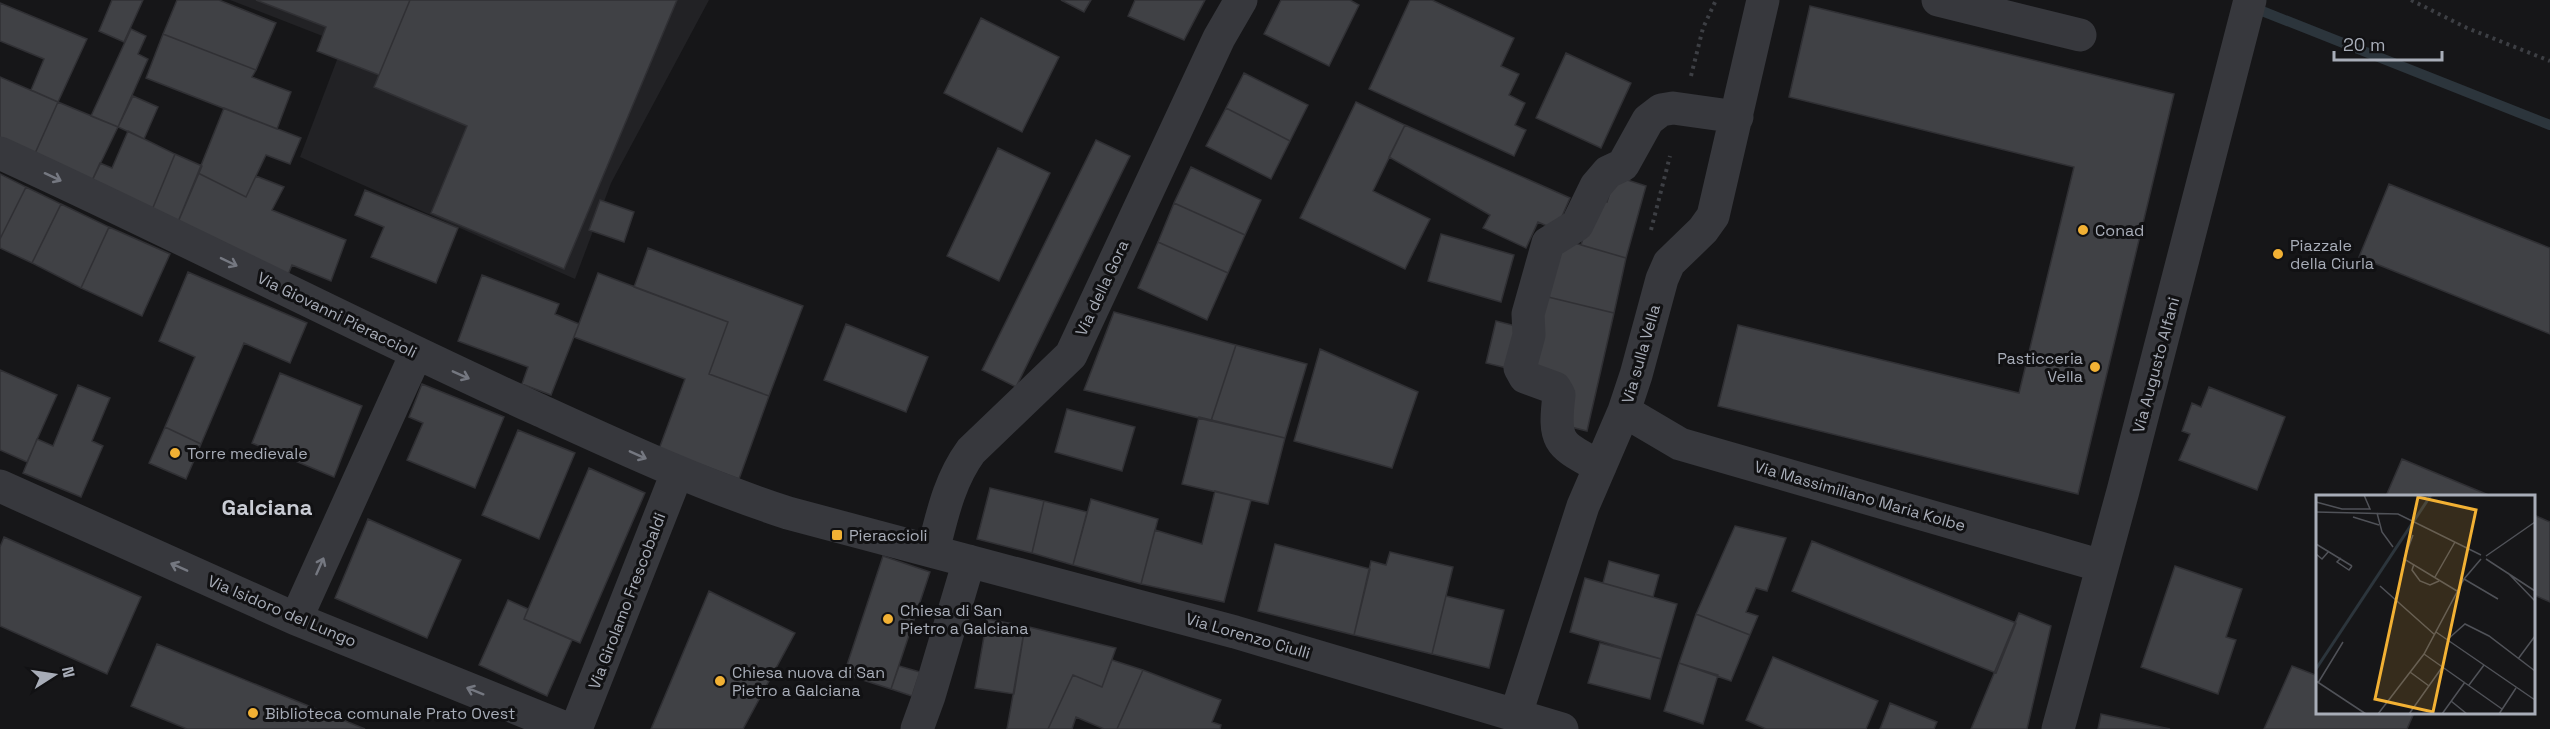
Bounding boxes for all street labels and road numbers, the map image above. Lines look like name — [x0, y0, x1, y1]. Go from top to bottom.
street label: Via della Gora — [1071, 237, 1133, 339]
street label: Via Giovanni Pieraccioli — [254, 267, 420, 363]
street label: Via Augusto Alfani — [2128, 295, 2184, 435]
street label: Via sulla Vella — [1617, 302, 1665, 406]
street label: Via Massimiliano Maria Kolbe — [1752, 456, 1968, 536]
street label: Via Girolamo Frescobaldi — [584, 510, 670, 692]
street label: Via Isidoro del Lungo — [204, 570, 360, 652]
street label: Via Lorenzo Ciulli — [1183, 608, 1313, 664]

